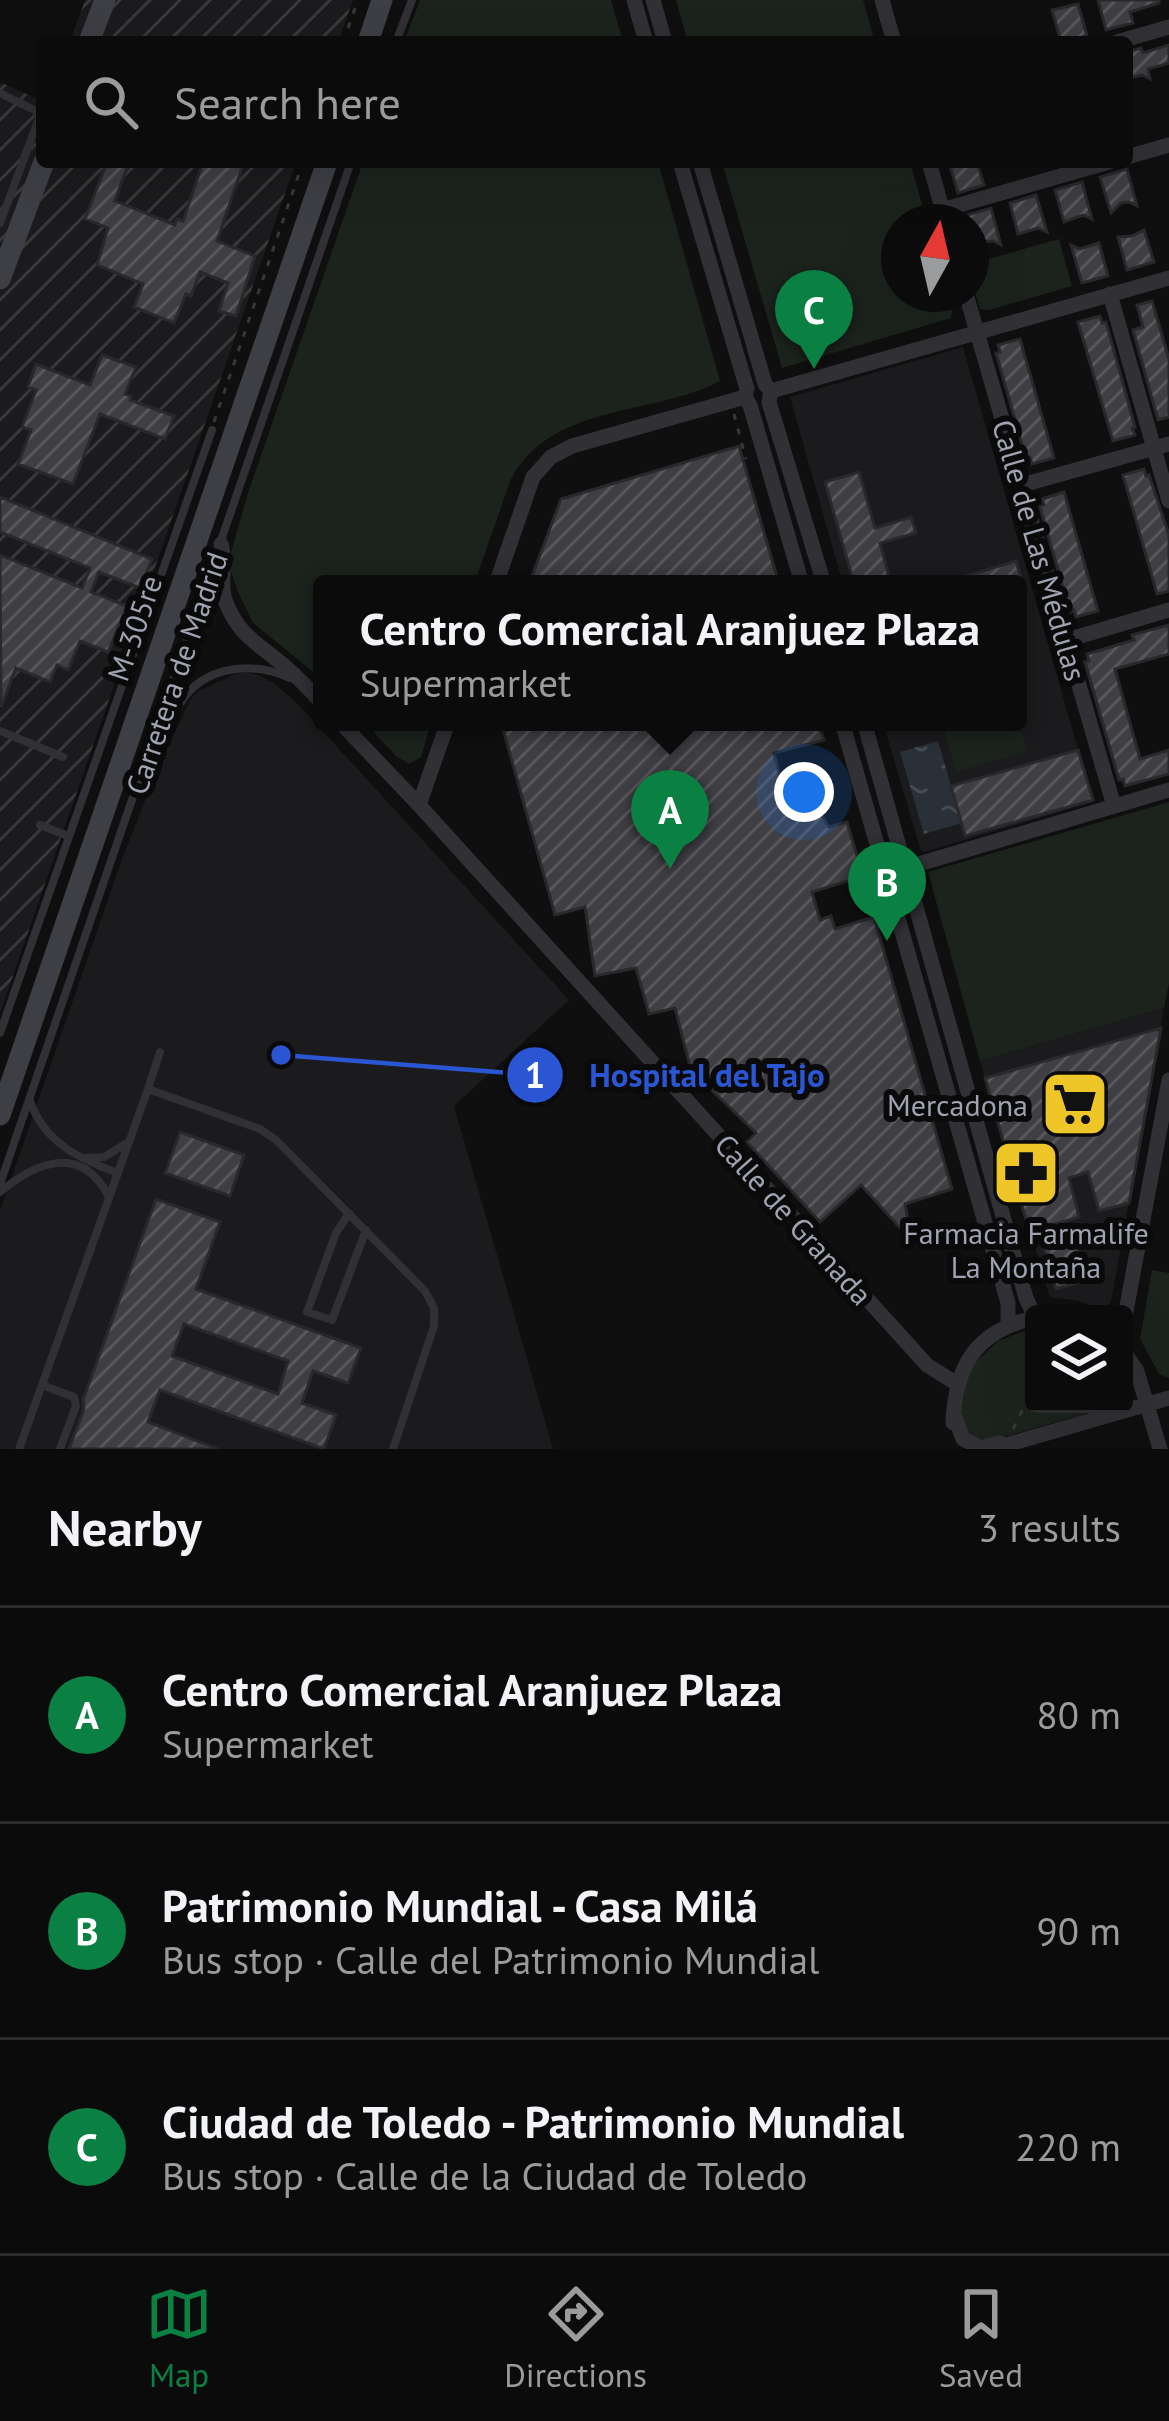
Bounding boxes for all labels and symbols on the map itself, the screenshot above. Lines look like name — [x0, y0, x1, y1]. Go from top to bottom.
north arrow — [881, 204, 989, 312]
pin: C — [775, 270, 853, 369]
street label: Calle de Las Médulas — [984, 415, 1096, 685]
street label: Carretera de Madrid — [116, 547, 236, 799]
street label: M-305re — [98, 570, 170, 686]
your location — [774, 762, 834, 822]
pin: A — [631, 770, 709, 869]
pin: B — [848, 842, 926, 941]
callout: Hospital del Tajo — [505, 1041, 850, 1110]
text: 1 — [525, 1051, 545, 1098]
text: Hospital del Tajo — [589, 1053, 825, 1096]
supermarket icon: Mercadona — [1040, 1069, 1110, 1139]
place label: Mercadona — [887, 1085, 1028, 1124]
street label: Calle de Granada — [707, 1125, 881, 1313]
pharmacy icon: Farmacia Farmalife La Montaña — [991, 1138, 1061, 1208]
place label: Farmacia Farmalife La Montaña — [903, 1213, 1149, 1286]

